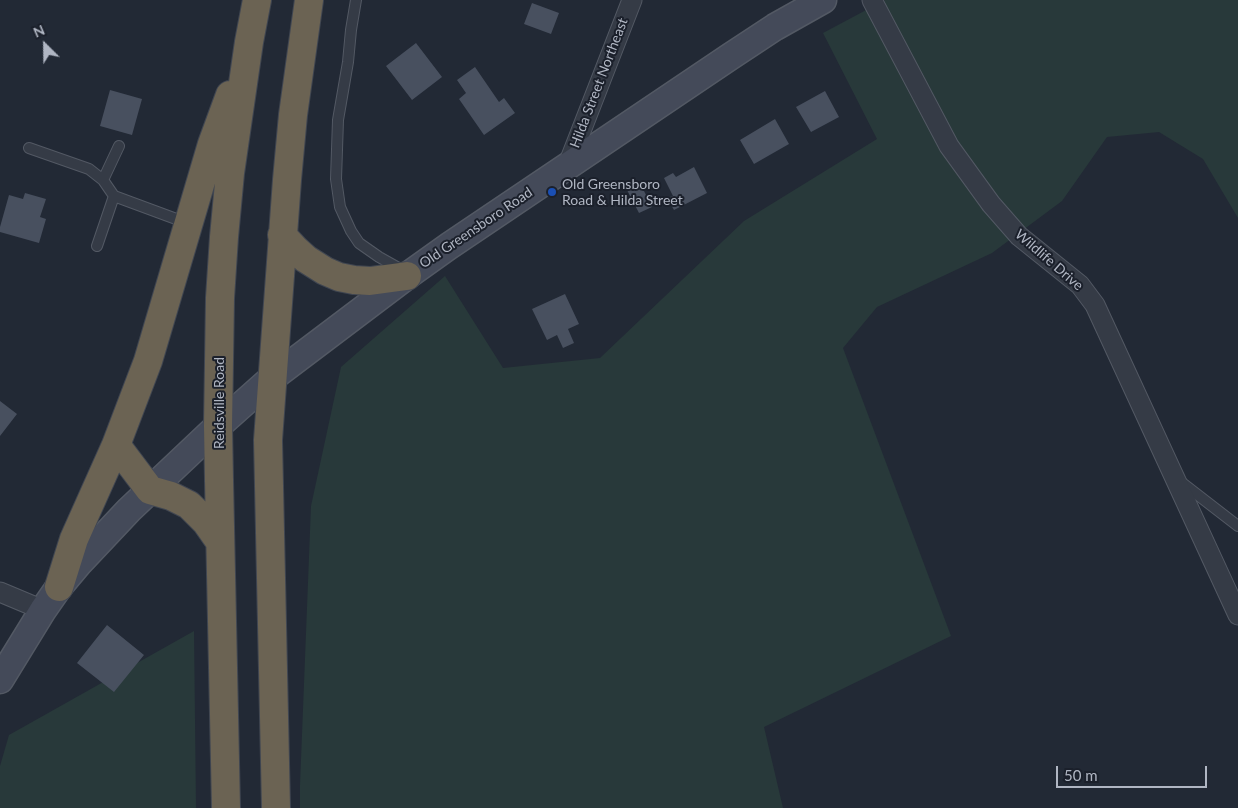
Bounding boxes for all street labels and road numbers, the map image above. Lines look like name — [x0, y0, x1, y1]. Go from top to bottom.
street label: Hilda Street Northeast — [566, 16, 632, 150]
street label: Old Greensboro Road — [416, 184, 536, 272]
street label: Wildlife Drive — [1012, 226, 1086, 294]
street label: Reidsville Road — [211, 357, 227, 449]

